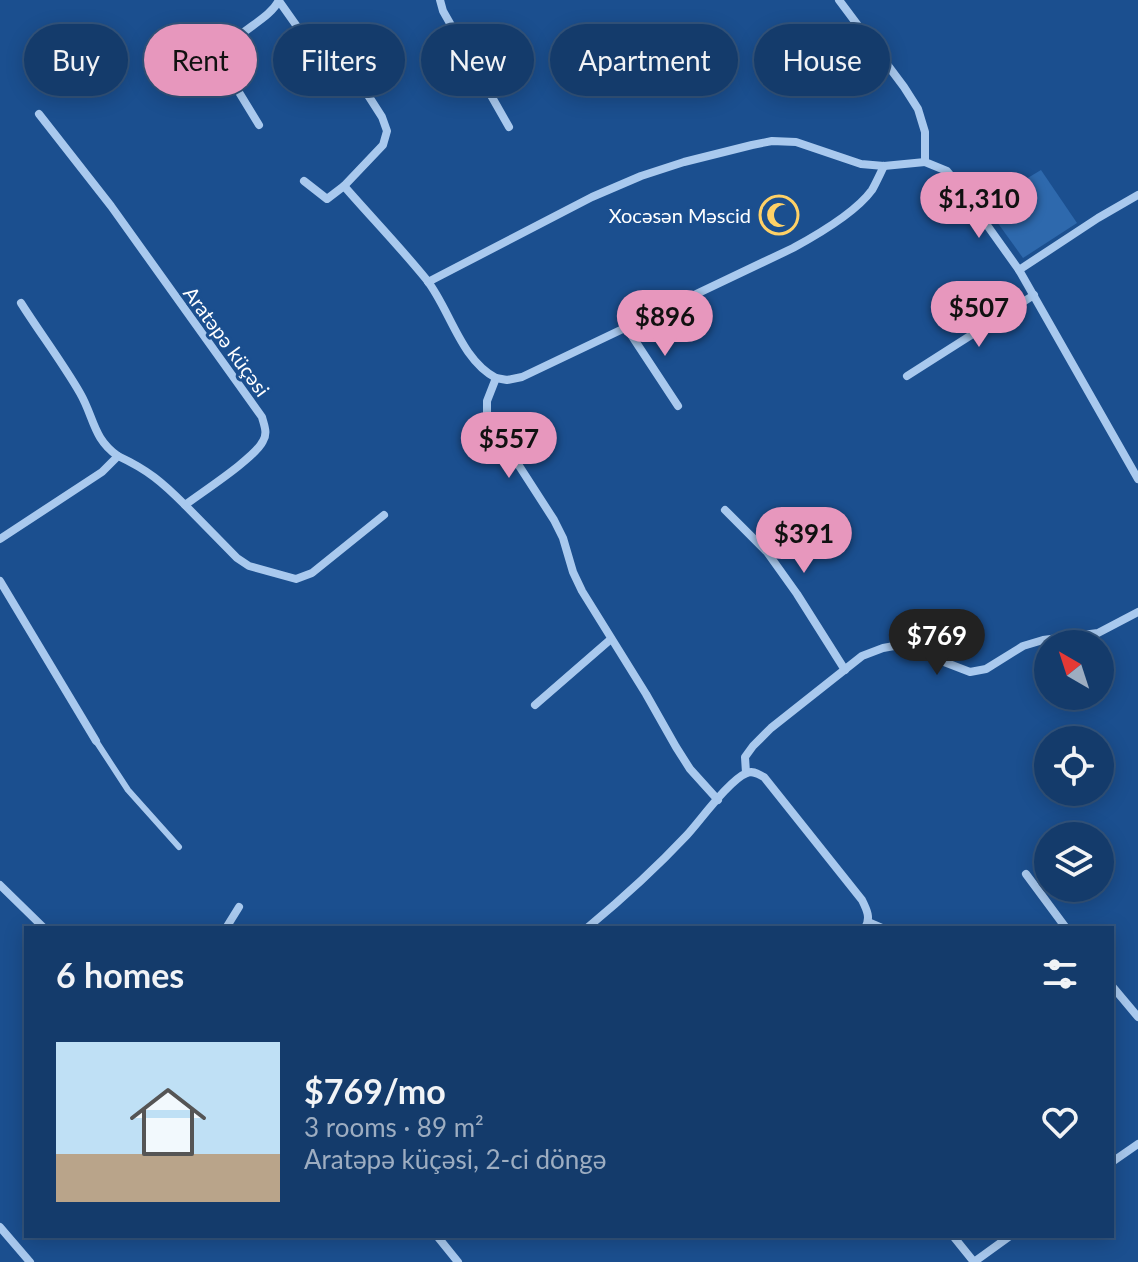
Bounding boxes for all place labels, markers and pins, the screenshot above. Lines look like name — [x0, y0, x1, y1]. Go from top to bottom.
pin: $1,310 — [914, 172, 1044, 240]
mosque icon: Xocəsən Məscid — [758, 194, 800, 236]
place label: Xocəsən Məscid — [609, 203, 751, 227]
pin: $507 — [932, 281, 1026, 349]
pin: $896 — [618, 290, 712, 358]
pin: $557 — [462, 412, 556, 480]
pin: $391 — [757, 507, 851, 575]
pin: $769 — [890, 609, 984, 677]

